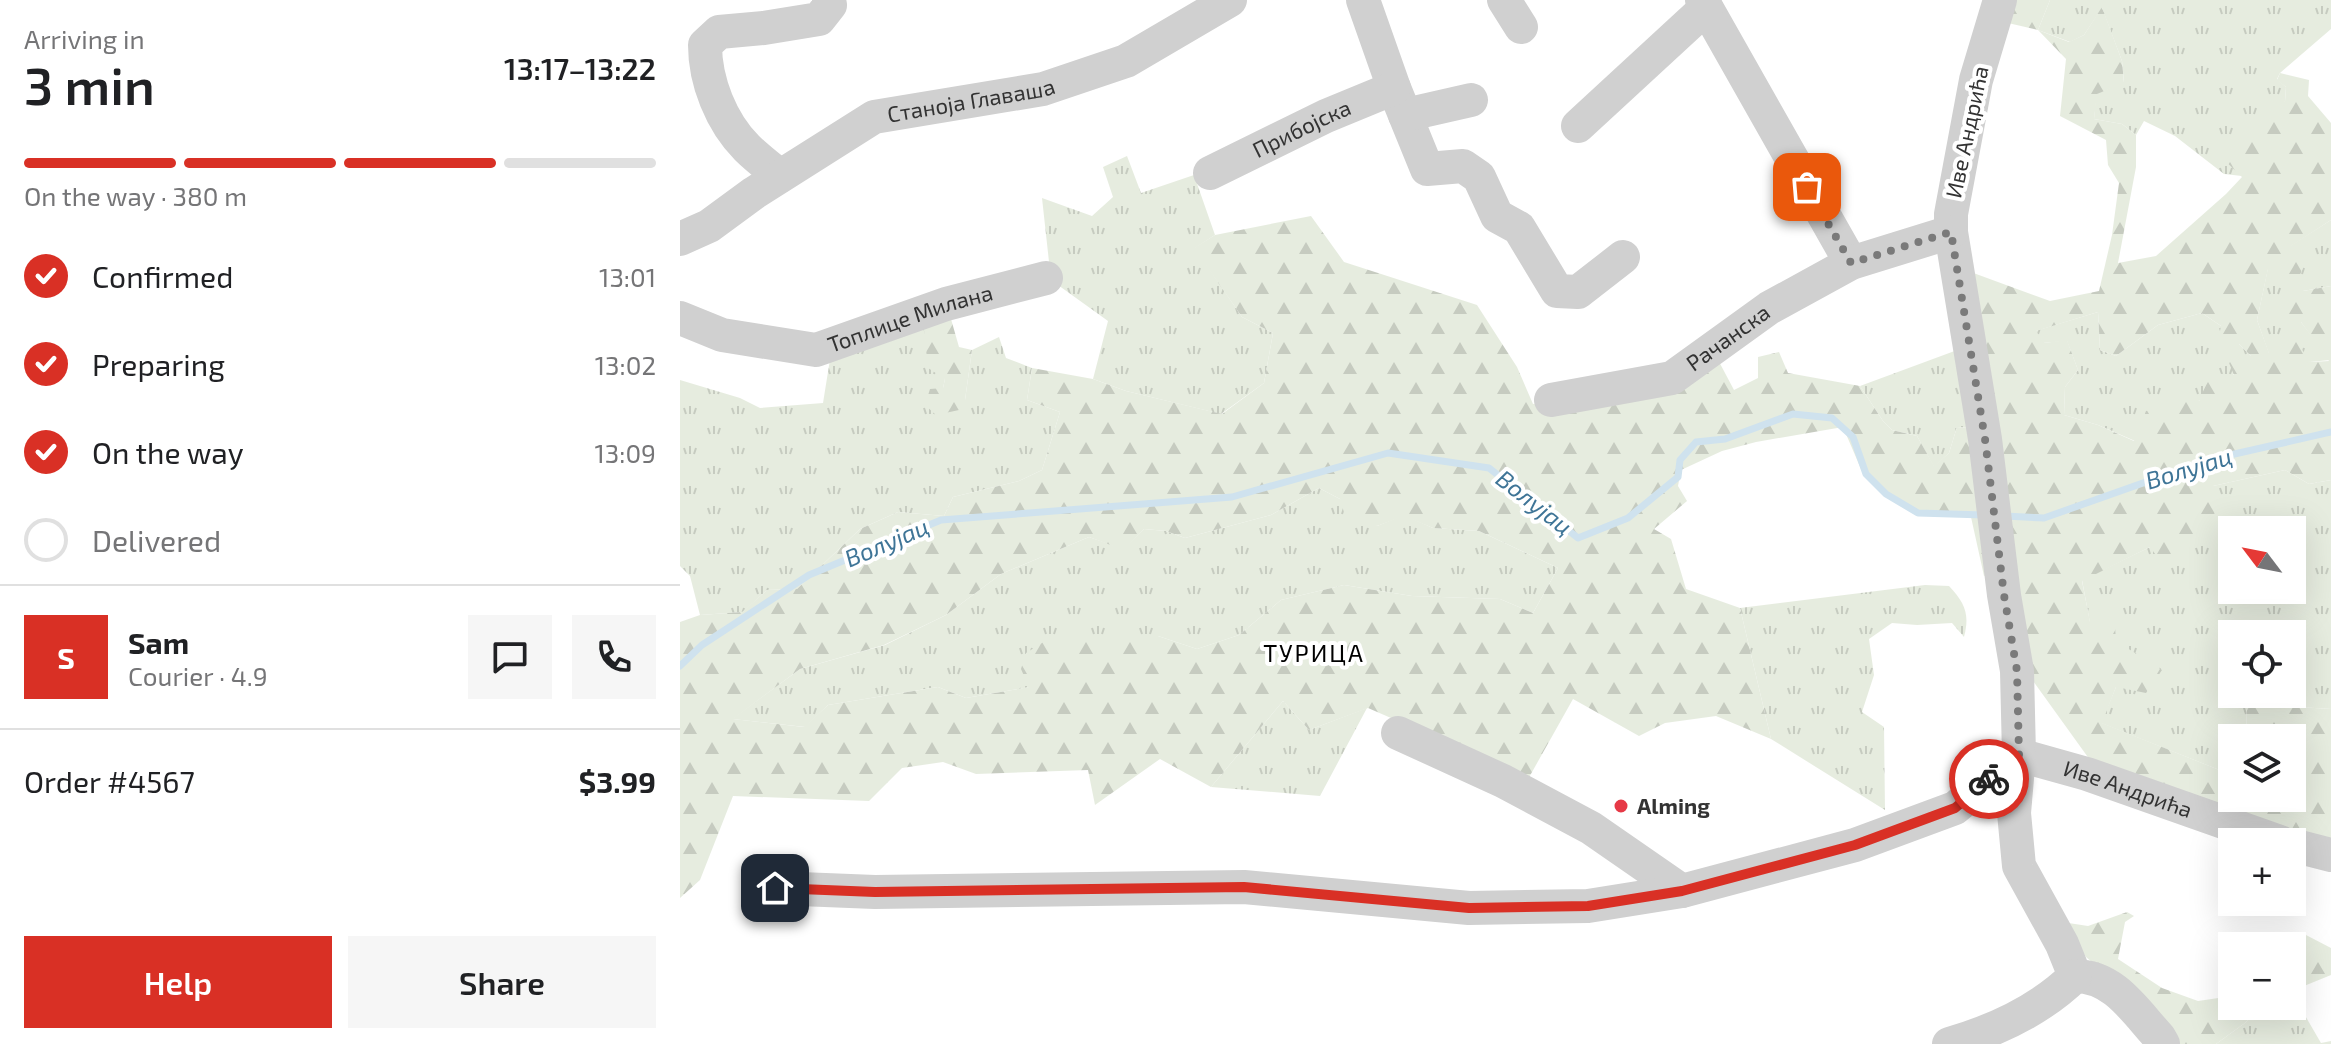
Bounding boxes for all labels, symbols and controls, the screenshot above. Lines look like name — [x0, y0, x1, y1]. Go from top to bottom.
text: Arriving in — [24, 23, 145, 54]
text: 13:17–13:22 — [504, 50, 656, 86]
text: 3 min — [24, 53, 155, 115]
street label: Иве Андрића — [1939, 63, 1993, 200]
street label: Станоја Главаша — [885, 72, 1058, 127]
street label: Прибојска — [1248, 93, 1354, 162]
pin — [1773, 153, 1841, 221]
icon: bag — [1785, 165, 1829, 209]
text: On the way · 380 m — [24, 180, 247, 211]
icon: check — [24, 254, 68, 298]
text: Confirmed — [92, 258, 233, 294]
text: 13:01 — [599, 261, 656, 292]
street label: Топлице Милана — [824, 278, 995, 357]
street label: Рачанска — [1681, 298, 1774, 376]
icon: check — [24, 342, 68, 386]
text: Preparing — [92, 346, 225, 382]
text: 13:02 — [595, 349, 656, 380]
icon: check — [24, 430, 68, 474]
text: On the way — [92, 434, 244, 470]
text: 13:09 — [595, 437, 656, 468]
water label: Волујац — [2142, 441, 2235, 494]
water label: Волујац — [1491, 463, 1579, 541]
water label: Волујац — [840, 511, 933, 572]
north arrow — [2218, 516, 2306, 604]
map controls — [2218, 516, 2306, 1020]
text: Delivered — [92, 522, 221, 558]
button: chat — [468, 615, 552, 699]
button: phone — [572, 615, 656, 699]
button: locate — [2218, 620, 2306, 708]
text: Sam — [128, 624, 189, 660]
district label: ТУРИЦА — [1263, 638, 1365, 667]
text: S — [57, 639, 75, 675]
text: Courier · 4.9 — [128, 660, 268, 691]
button: layers — [2218, 724, 2306, 812]
courier — [1949, 739, 2029, 819]
street label: Иве Андрића — [2061, 754, 2196, 822]
icon: bike — [1967, 757, 2011, 801]
text: Order #4567 — [24, 763, 195, 799]
text: $3.99 — [579, 763, 656, 799]
place label: Alming — [1637, 792, 1710, 818]
marker: Alming — [1612, 797, 1630, 815]
button: + — [2218, 828, 2306, 916]
pin — [741, 854, 809, 922]
icon: home — [753, 866, 797, 910]
button: − — [2218, 932, 2306, 1020]
button: Help — [24, 936, 332, 1028]
button: Share — [348, 936, 656, 1028]

